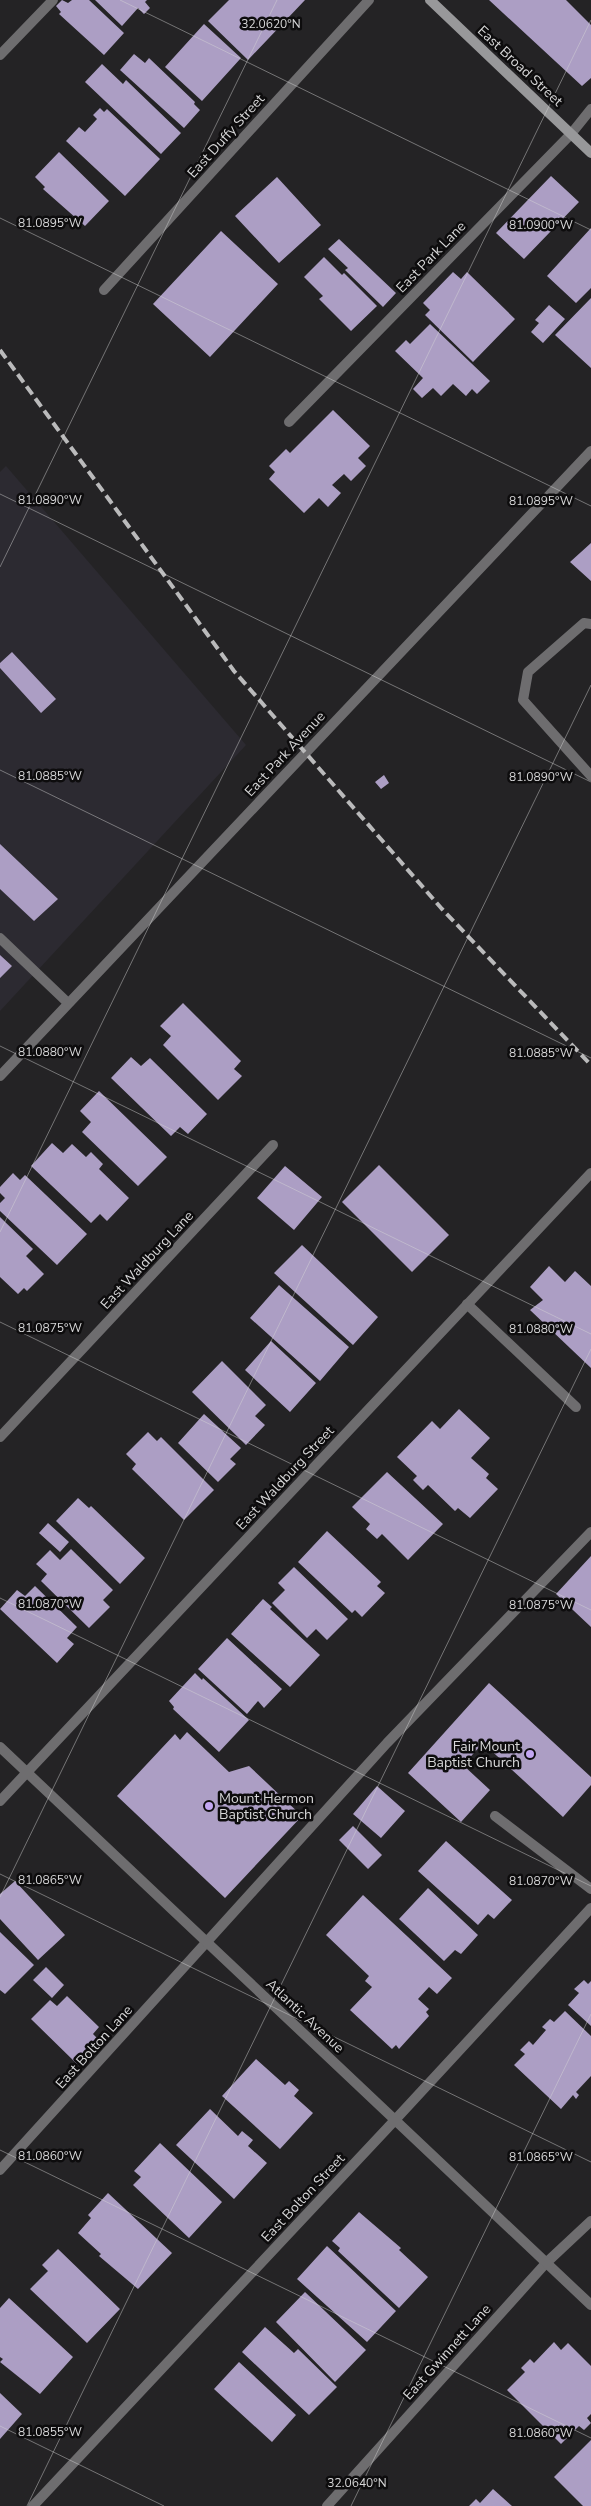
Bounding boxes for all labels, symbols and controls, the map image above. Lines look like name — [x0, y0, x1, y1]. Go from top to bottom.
text: 32.0620°N — [241, 16, 301, 32]
street label: East Broad Street — [473, 21, 567, 111]
street label: East Duffy Street — [183, 90, 269, 182]
text: 81.0895°W — [18, 215, 82, 231]
street label: East Park Lane — [392, 217, 470, 297]
text: 81.0900°W — [509, 217, 573, 233]
text: 81.0890°W — [18, 492, 82, 508]
text: 81.0895°W — [509, 493, 573, 509]
street label: East Park Avenue — [241, 707, 329, 801]
text: 81.0885°W — [18, 768, 82, 784]
text: 81.0890°W — [509, 769, 573, 785]
text: 81.0880°W — [18, 1044, 82, 1060]
text: 81.0885°W — [509, 1045, 573, 1061]
street label: East Waldburg Lane — [96, 1207, 198, 1313]
text: 81.0875°W — [18, 1320, 82, 1336]
text: 81.0880°W — [509, 1321, 573, 1337]
street label: East Waldburg Street — [232, 1422, 338, 1534]
text: 81.0870°W — [18, 1596, 82, 1612]
text: 81.0875°W — [509, 1597, 573, 1613]
place label: Fair Mount Baptist Church — [427, 1737, 520, 1772]
marker: Fair Mount Baptist Church — [524, 1748, 536, 1760]
place label: Mount Hermon Baptist Church — [219, 1789, 314, 1824]
marker: Mount Hermon Baptist Church — [203, 1800, 215, 1812]
text: 81.0865°W — [18, 1872, 82, 1888]
text: 81.0870°W — [509, 1873, 573, 1889]
street label: Atlantic Avenue — [262, 1975, 348, 2057]
street label: East Bolton Lane — [51, 2001, 137, 2093]
text: 81.0860°W — [18, 2148, 82, 2164]
text: 81.0865°W — [509, 2149, 573, 2165]
street label: East Bolton Street — [257, 2150, 349, 2246]
street label: East Gwinnett Lane — [399, 2300, 495, 2404]
text: 81.0855°W — [18, 2424, 82, 2440]
text: 81.0860°W — [509, 2425, 573, 2441]
text: 32.0640°N — [327, 2475, 387, 2491]

